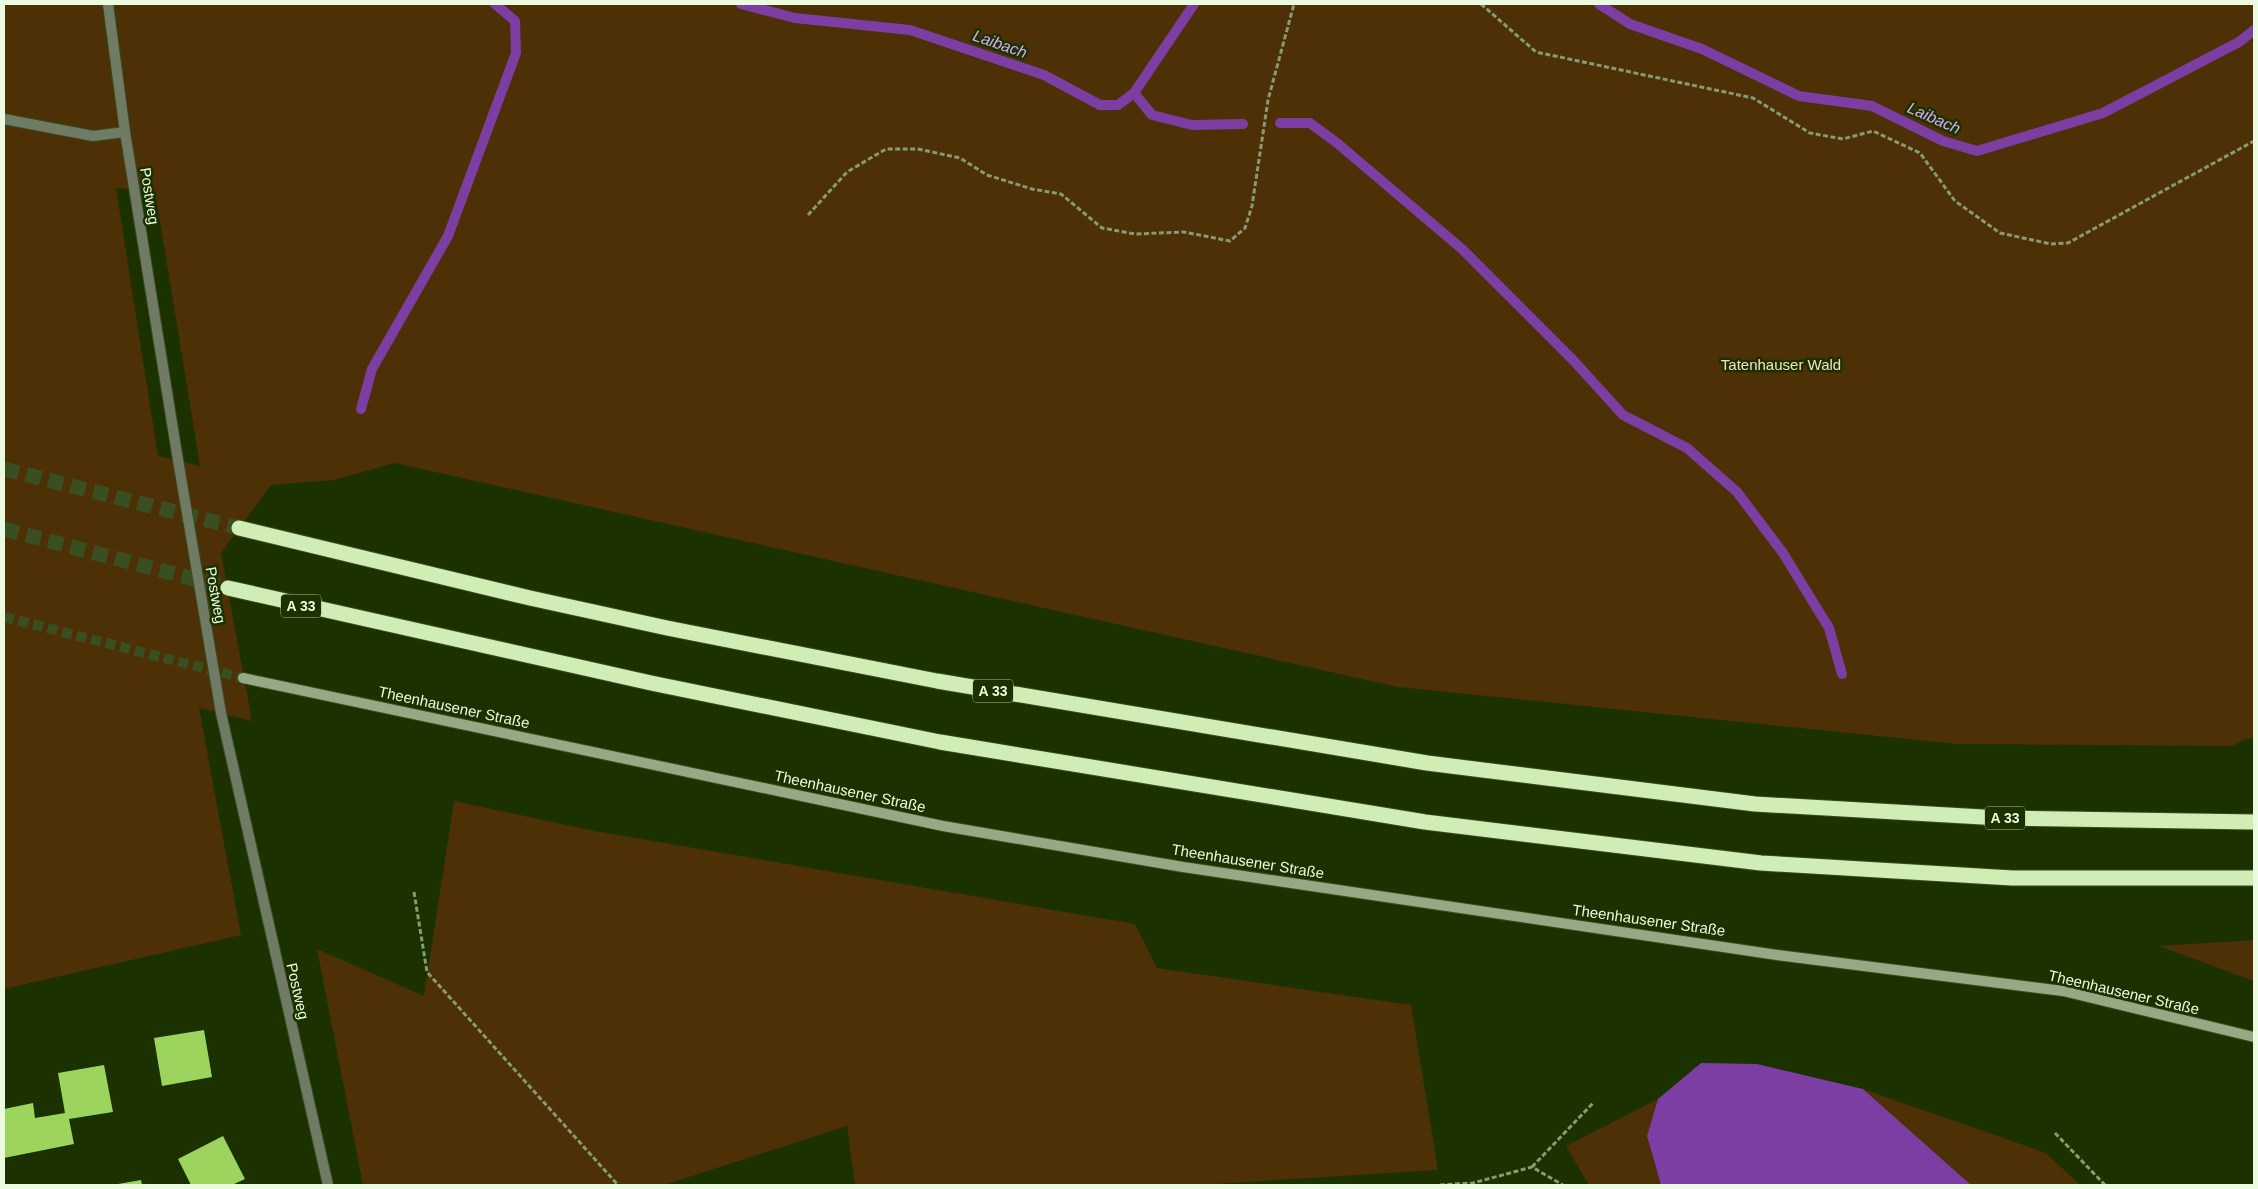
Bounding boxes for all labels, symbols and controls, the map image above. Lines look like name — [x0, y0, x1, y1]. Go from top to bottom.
water label: Laibach — [971, 27, 1029, 61]
water label: Laibach — [1905, 99, 1963, 137]
street label: Postweg — [137, 166, 163, 226]
park label: Tatenhauser Wald — [1721, 356, 1841, 373]
street label: Postweg — [203, 565, 229, 625]
road number: A 33 — [281, 594, 321, 618]
road number: A 33 — [973, 679, 1013, 702]
street label: Theenhausener Straße — [377, 683, 531, 731]
street label: Theenhausener Straße — [773, 767, 927, 815]
road number: A 33 — [1985, 806, 2025, 830]
street label: Theenhausener Straße — [1170, 841, 1326, 881]
street label: Theenhausener Straße — [1571, 901, 1727, 939]
street label: Postweg — [283, 961, 313, 1021]
street label: Theenhausener Straße — [2047, 966, 2201, 1018]

